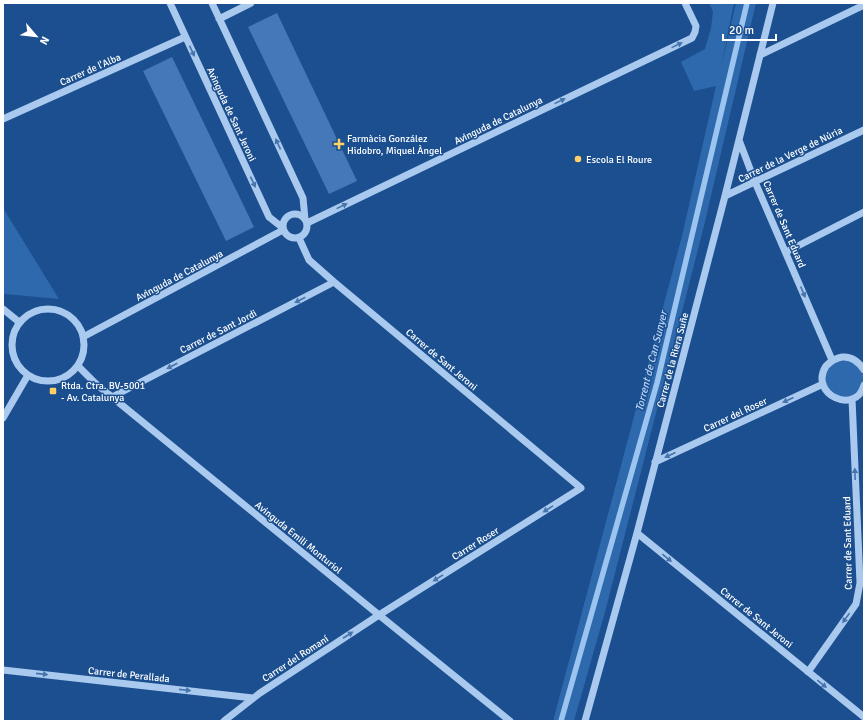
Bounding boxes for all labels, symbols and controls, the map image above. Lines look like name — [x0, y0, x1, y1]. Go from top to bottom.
north arrow — [16, 16, 56, 56]
scale bar — [723, 16, 776, 42]
text: 20 m — [729, 23, 754, 38]
text: N — [37, 34, 52, 47]
one-way arrow — [672, 42, 683, 48]
one-way arrow — [189, 45, 195, 57]
street label: Carrer de l'Alba — [58, 51, 123, 89]
street label: Avinguda de Sant Jeroni — [204, 65, 258, 163]
street label: Avinguda de Catalunya — [452, 94, 545, 148]
one-way arrow — [554, 98, 566, 104]
street label: Carrer de la Verge de Núria — [736, 124, 845, 185]
place label: Farmàcia González Hidobro, Miquel Àngel — [347, 133, 442, 157]
one-way arrow — [275, 138, 281, 150]
marker: Farmàcia González Hidobro, Miquel Àngel — [334, 139, 344, 149]
marker: Escola El Roure — [573, 154, 583, 164]
place label: Escola El Roure — [586, 154, 652, 166]
one-way arrow — [250, 176, 256, 187]
street label: Carrer de Sant Eduard — [760, 179, 808, 270]
one-way arrow — [336, 203, 348, 209]
street label: Avinguda de Catalunya — [134, 248, 225, 304]
one-way arrow — [800, 286, 806, 298]
one-way arrow — [294, 297, 305, 303]
street label: Carrer de Sant Jordi — [178, 307, 259, 356]
water label: Torrent de Can Sunyer — [633, 308, 671, 413]
street label: Carrer de la Riera Suñe — [654, 311, 691, 409]
street label: Carrer de Sant Jeroni — [403, 326, 480, 393]
one-way arrow — [166, 363, 178, 369]
place label: Rtda. Ctra. BV-5001 - Av. Catalunya — [61, 380, 145, 404]
marker: Rtda. Ctra. BV-5001 - Av. Catalunya — [48, 386, 58, 396]
street label: Carrer del Roser — [702, 395, 769, 435]
one-way arrow — [782, 397, 793, 403]
one-way arrow — [664, 452, 675, 458]
one-way arrow — [852, 467, 858, 480]
street label: Carrer de Sant Eduard — [841, 496, 855, 590]
street label: Avinguda Emili Monturiol — [252, 499, 344, 577]
one-way arrow — [542, 505, 554, 512]
street label: Carrer Roser — [450, 524, 502, 563]
one-way arrow — [662, 553, 673, 562]
one-way arrow — [433, 574, 443, 582]
street label: Carrer de Sant Jeroni — [718, 585, 795, 651]
one-way arrow — [842, 613, 850, 624]
one-way arrow — [343, 631, 353, 639]
street label: Carrer del Romaní — [260, 633, 331, 685]
street label: Carrer de Perallada — [88, 665, 170, 685]
one-way arrow — [36, 671, 48, 678]
one-way arrow — [817, 679, 828, 688]
one-way arrow — [179, 687, 191, 693]

